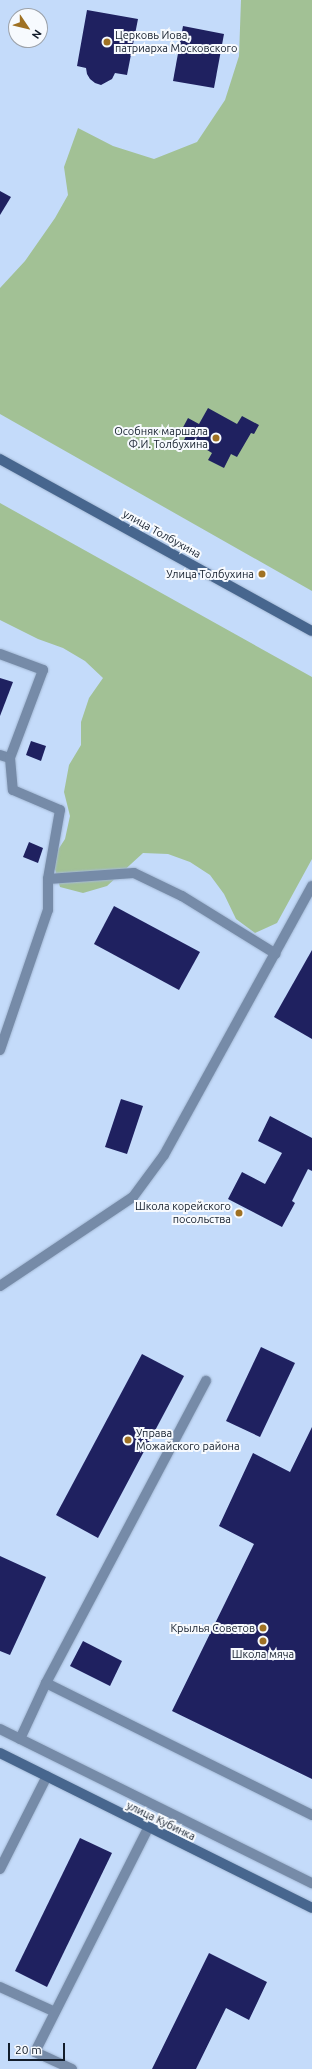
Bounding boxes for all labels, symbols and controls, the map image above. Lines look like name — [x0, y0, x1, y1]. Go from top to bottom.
north arrow — [8, 8, 48, 48]
text: N — [30, 28, 44, 41]
place label: Церковь Иова, патриарха Московского — [115, 29, 237, 55]
marker: Церковь Иова, патриарха Московского — [102, 37, 112, 47]
place label: Особняк маршала Ф.И. Толбухина — [114, 425, 208, 451]
marker: Особняк маршала Ф.И. Толбухина — [211, 433, 221, 443]
street label: улица Толбухина — [121, 507, 203, 561]
place label: Улица Толбухина — [166, 567, 254, 581]
marker: Улица Толбухина — [257, 569, 267, 579]
place label: Школа корейского посольства — [135, 1200, 231, 1226]
marker: Школа корейского посольства — [234, 1208, 244, 1218]
place label: Управа Можайского района — [136, 1427, 240, 1453]
marker: Управа Можайского района — [123, 1435, 133, 1445]
place label: Крылья Советов — [170, 1621, 255, 1635]
marker: Крылья Советов — [258, 1623, 268, 1633]
marker: Школа мяча — [258, 1636, 268, 1646]
place label: Школа мяча — [232, 1647, 294, 1661]
street label: улица Кубинка — [124, 1799, 198, 1843]
scale bar — [10, 2035, 67, 2061]
text: 20 m — [15, 2043, 42, 2056]

